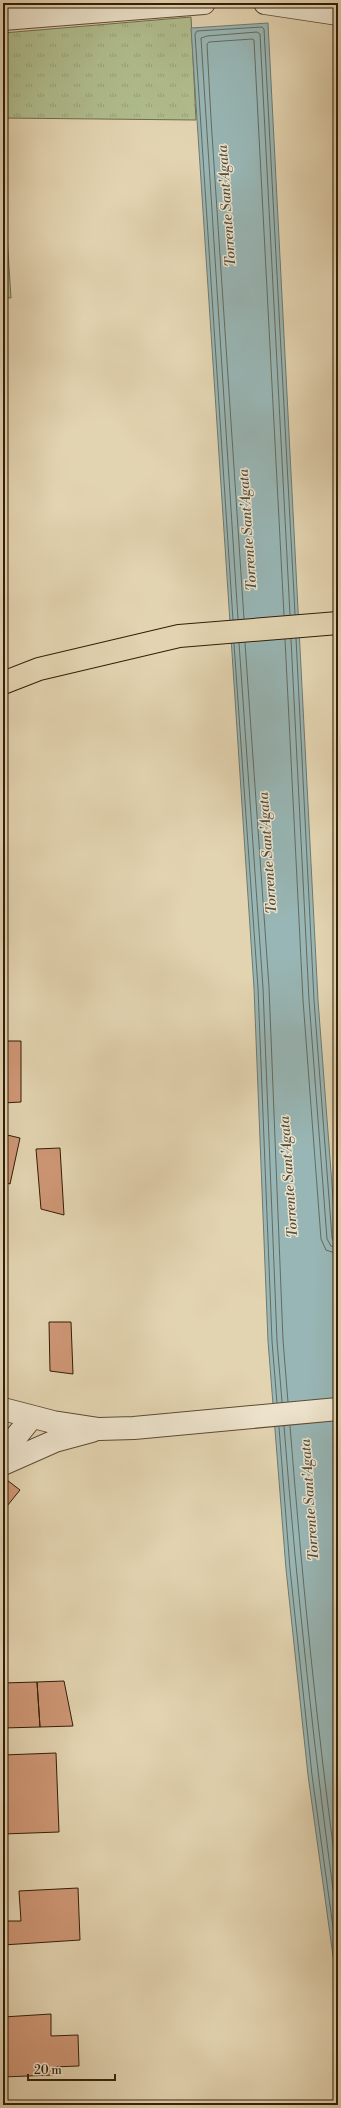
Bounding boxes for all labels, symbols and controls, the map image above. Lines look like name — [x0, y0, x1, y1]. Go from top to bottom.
water label: Torrente Sant'Agata — [214, 144, 240, 267]
water label: Torrente Sant'Agata — [235, 468, 261, 591]
water label: Torrente Sant'Agata — [255, 791, 281, 914]
water label: Torrente Sant'Agata — [276, 1115, 302, 1238]
water label: Torrente Sant'Agata — [297, 1438, 323, 1561]
scale bar — [28, 2056, 115, 2082]
text: 20 m — [34, 2063, 62, 2078]

